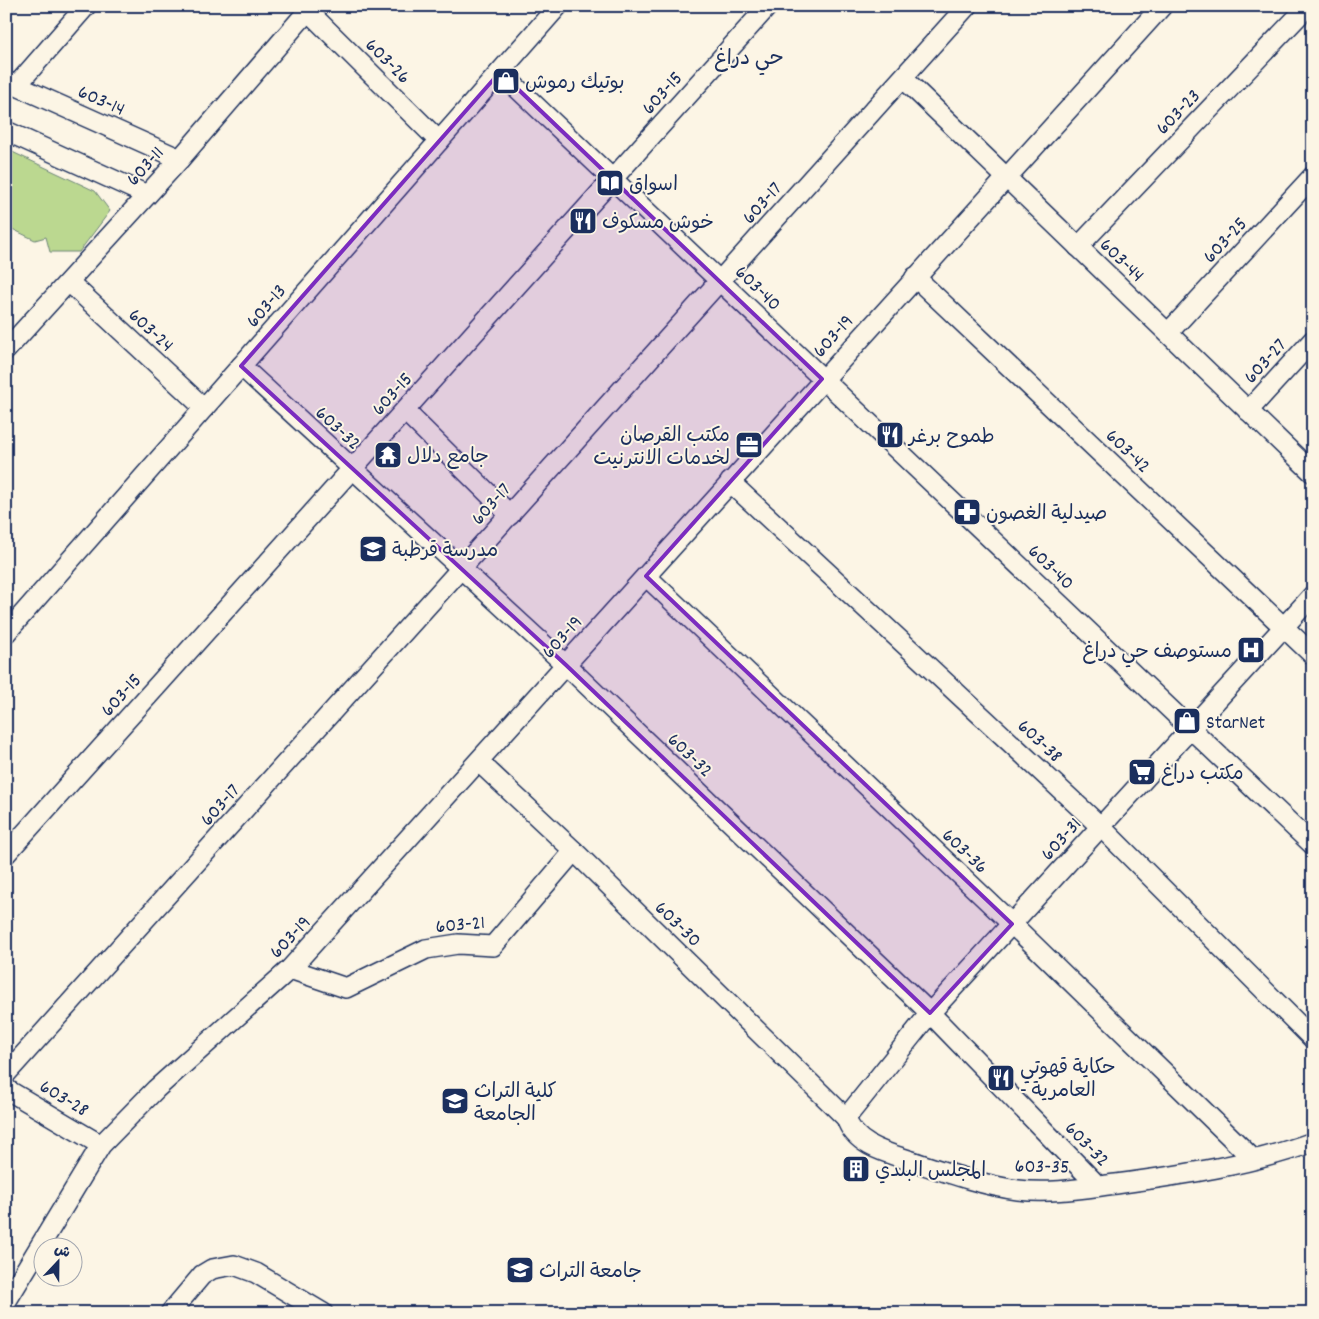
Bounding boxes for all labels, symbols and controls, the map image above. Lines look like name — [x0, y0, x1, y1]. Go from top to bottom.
street label: 603-26 — [358, 33, 416, 91]
district label: حي دراغ — [714, 45, 784, 76]
shop icon: بوتيك رموش — [491, 66, 521, 96]
street label: 603-15 — [636, 66, 690, 122]
place label: بوتيك رموش — [525, 70, 625, 98]
street label: 603-14 — [73, 79, 129, 125]
street label: 603-23 — [1150, 84, 1208, 142]
street label: 603-11 — [121, 141, 172, 193]
library icon: اسواق — [595, 168, 625, 198]
place label: اسواق — [629, 172, 678, 200]
street label: 603-17 — [737, 177, 790, 231]
restaurant icon: خوش مسكوف — [568, 206, 598, 236]
place label: خوش مسكوف — [602, 210, 714, 238]
street label: 603-25 — [1197, 212, 1255, 270]
street label: 603-44 — [1092, 233, 1150, 290]
street label: 603-40 — [727, 260, 787, 319]
street label: 603-13 — [240, 279, 294, 335]
street label: 603-24 — [121, 303, 179, 360]
street label: 603-19 — [807, 309, 861, 365]
street label: 603-27 — [1238, 333, 1294, 391]
street label: 603-15 — [366, 367, 420, 423]
street label: 603-32 — [308, 401, 366, 458]
restaurant icon: طموح برغر — [875, 420, 905, 450]
place label: مكتب القرصان لخدمات الانترنيت — [593, 423, 730, 474]
place label: طموح برغر — [907, 424, 995, 452]
street label: 603-42 — [1098, 424, 1156, 481]
office icon: مكتب القرصان لخدمات الانترنيت — [734, 430, 764, 460]
temple icon: جامع دلال — [373, 440, 403, 470]
place label: جامع دلال — [407, 444, 489, 472]
street label: 603-17 — [466, 478, 519, 532]
pharmacy icon: صيدلية الغصون — [952, 497, 982, 527]
place label: صيدلية الغصون — [986, 501, 1107, 529]
school or university icon: مدرسة قرطبة — [358, 534, 388, 564]
place label: مدرسة قرطبة — [392, 538, 498, 566]
street label: 603-40 — [1020, 539, 1080, 598]
street label: 603-19 — [536, 610, 590, 666]
hospital icon: مستوصف حي دراغ — [1236, 635, 1266, 665]
place label: مستوصف حي دراغ — [1083, 639, 1232, 668]
street label: 603-15 — [95, 668, 149, 724]
shop icon: StarNet — [1172, 706, 1202, 736]
place label: StarNet — [1206, 710, 1265, 738]
street label: 603-38 — [1010, 714, 1068, 771]
street label: 603-32 — [660, 727, 718, 785]
supermarket icon: مكتب دراغ — [1127, 757, 1157, 787]
place label: مكتب دراغ — [1161, 761, 1244, 789]
street label: 603-17 — [195, 779, 248, 833]
street label: 603-31 — [1035, 812, 1089, 868]
street label: 603-36 — [934, 823, 993, 881]
street label: 603-30 — [647, 896, 707, 955]
street label: 603-19 — [264, 910, 318, 966]
street label: 603-21 — [434, 910, 486, 942]
place label: حكاية قهوتي - العامرية — [1020, 1055, 1116, 1106]
restaurant icon: حكاية قهوتي - العامرية — [986, 1063, 1016, 1093]
street label: 603-28 — [33, 1074, 93, 1125]
place label: كلية التراث الجامعة — [474, 1079, 556, 1130]
school or university icon: كلية التراث الجامعة — [440, 1086, 470, 1116]
street label: 603-32 — [1057, 1116, 1115, 1174]
building icon: المجلس البلدي — [841, 1154, 871, 1184]
street label: 603-35 — [1014, 1154, 1069, 1182]
place label: المجلس البلدي — [875, 1158, 986, 1186]
north arrow — [32, 1236, 82, 1286]
text: ش — [51, 1240, 73, 1264]
school or university icon: جامعة التراث — [505, 1255, 535, 1285]
place label: جامعة التراث — [539, 1259, 642, 1287]

